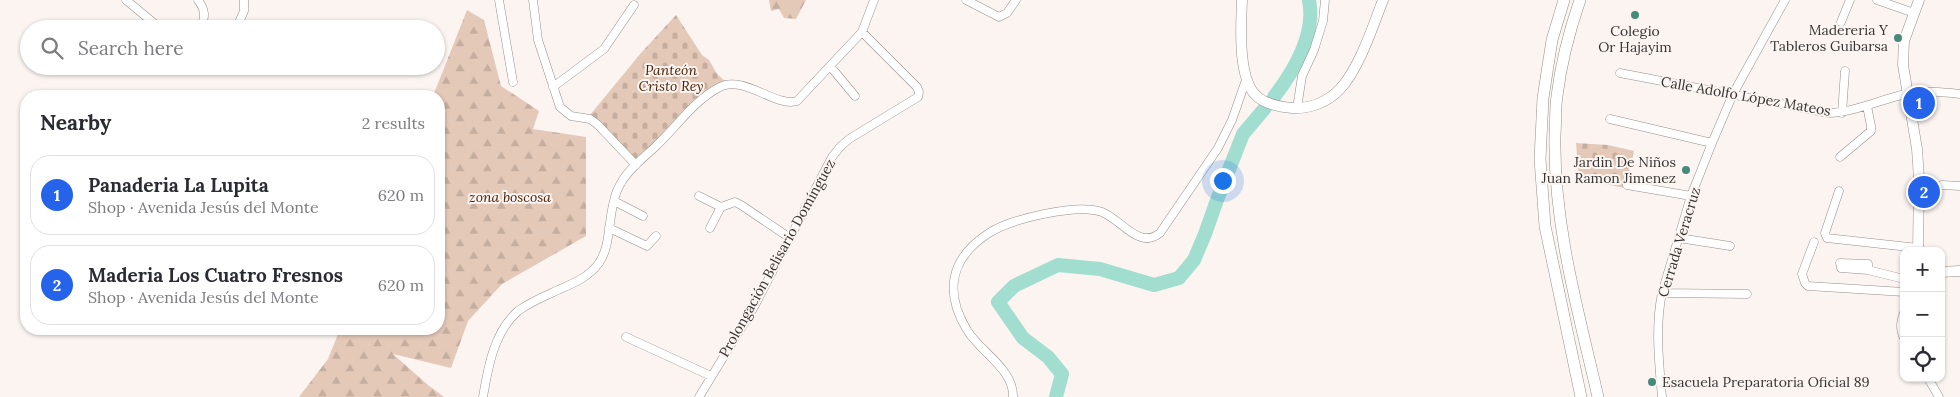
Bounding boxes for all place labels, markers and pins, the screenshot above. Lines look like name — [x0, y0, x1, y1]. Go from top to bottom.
marker: Colegio Or Hajayim — [1629, 9, 1641, 21]
place label: Madereria Y Tableros Guibarsa — [1770, 21, 1889, 55]
place label: Colegio Or Hajayim — [1598, 22, 1672, 56]
marker: Madereria Y Tableros Guibarsa — [1892, 32, 1904, 44]
pin: 1 — [1903, 84, 1935, 122]
place label: Jardin De Niños Juan Ramon Jimenez — [1541, 153, 1676, 187]
marker: Jardin De Niños Juan Ramon Jimenez — [1680, 164, 1692, 176]
pin: 2 — [1908, 173, 1940, 211]
place label: Esacuela Preparatoria Oficial 89 — [1662, 373, 1870, 391]
marker: Esacuela Preparatoria Oficial 89 — [1646, 376, 1658, 388]

